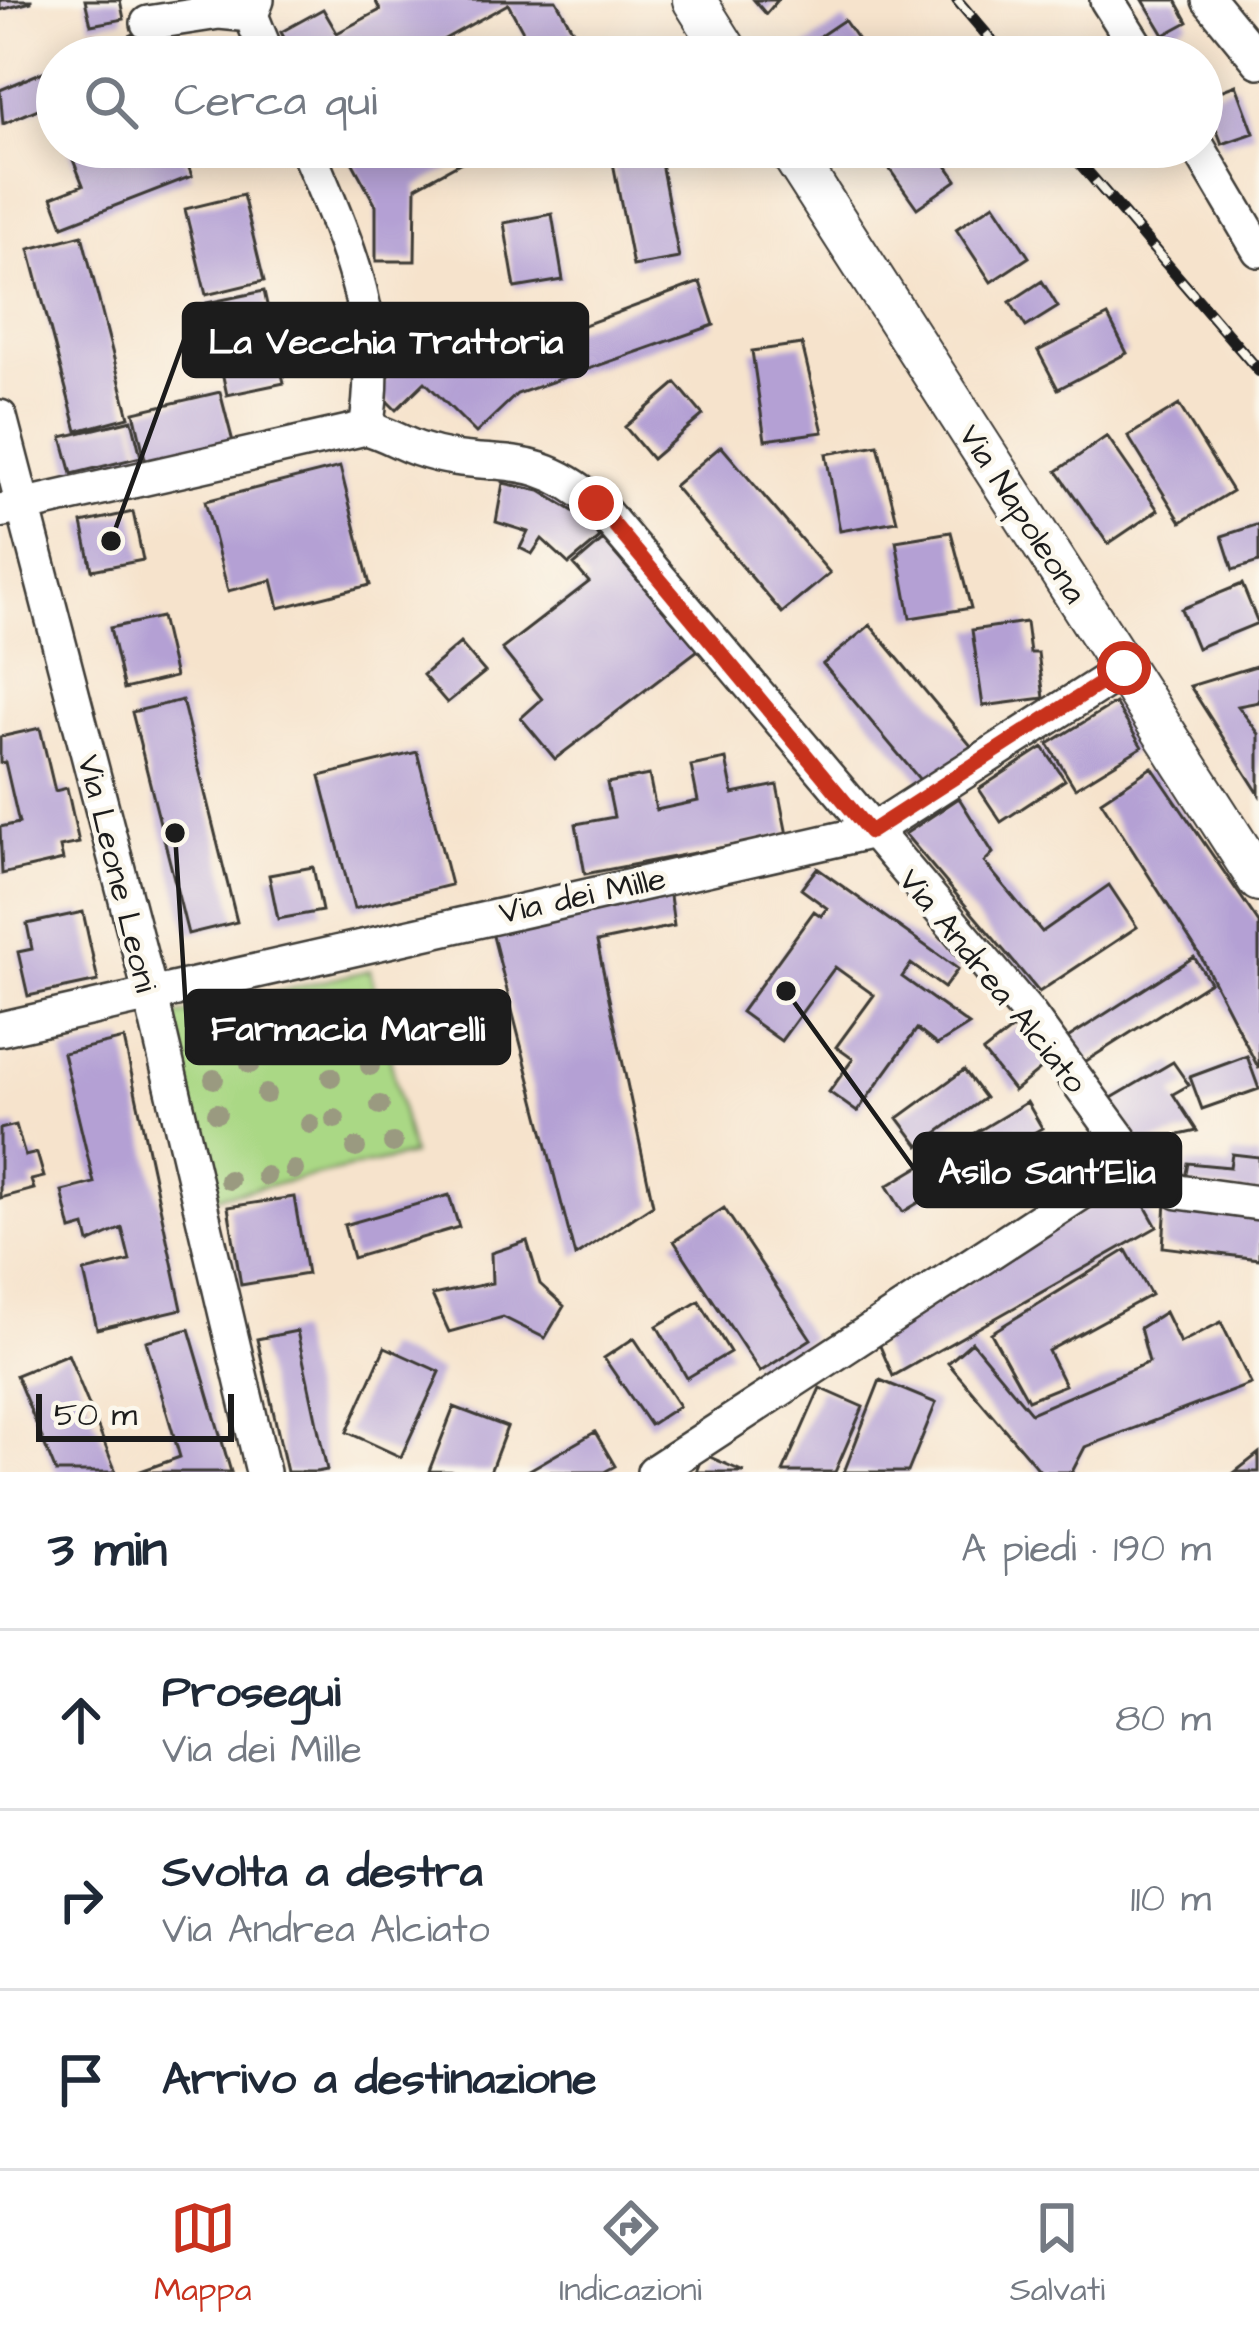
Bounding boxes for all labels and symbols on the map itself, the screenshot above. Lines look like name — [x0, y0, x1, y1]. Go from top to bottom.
callout: La Vecchia Trattoria — [184, 304, 587, 376]
text: La Vecchia Trattoria — [209, 317, 564, 368]
street label: Via Napoleona — [947, 416, 1098, 613]
route end — [569, 476, 623, 530]
route start — [1097, 641, 1151, 695]
street label: Via Leone Leoni — [65, 750, 169, 997]
street label: Via dei Mille — [495, 856, 670, 936]
street label: Via Andrea Alciato — [887, 859, 1098, 1104]
callout: Farmacia Marelli — [187, 991, 509, 1063]
text: Farmacia Marelli — [211, 1004, 486, 1055]
callout: Asilo Sant'Elia — [915, 1134, 1180, 1206]
text: Asilo Sant'Elia — [938, 1147, 1156, 1198]
scale bar — [36, 1388, 234, 1441]

